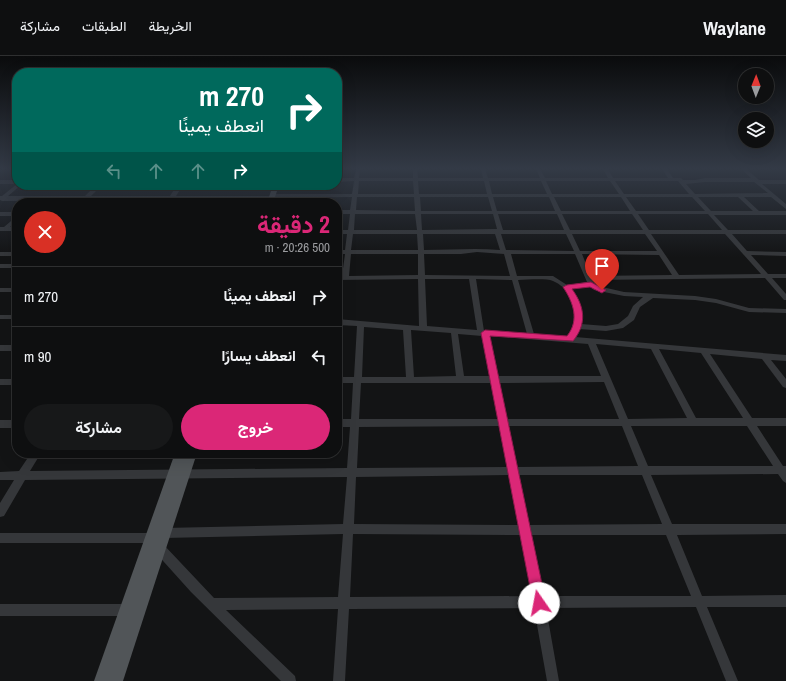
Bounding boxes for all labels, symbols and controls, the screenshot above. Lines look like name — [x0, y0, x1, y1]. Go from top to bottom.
text: Waylane — [703, 15, 766, 41]
text: مشاركة — [20, 17, 60, 35]
text: الطبقات — [82, 17, 126, 35]
text: الخريطة — [148, 17, 192, 35]
north arrow — [738, 68, 774, 104]
map controls — [738, 68, 774, 148]
text: 270 m — [199, 77, 264, 115]
icon: right — [278, 84, 330, 136]
button: layers — [738, 112, 774, 148]
text: انعطف يمينًا — [178, 113, 264, 138]
icon: left — [103, 160, 125, 182]
icon: ahead — [145, 160, 167, 182]
icon: ahead — [187, 160, 209, 182]
icon: right — [229, 160, 251, 182]
text: 2 دقيقة — [257, 208, 330, 240]
button: close — [24, 211, 66, 253]
text: 500 m · 20:26 — [265, 239, 330, 256]
pin — [585, 249, 619, 290]
icon: arrive — [591, 255, 613, 277]
text: انعطف يمينًا — [223, 285, 296, 306]
text: 270 m — [24, 286, 58, 307]
icon: right — [308, 286, 330, 308]
text: انعطف يسارًا — [222, 345, 296, 366]
text: 90 m — [24, 346, 51, 367]
icon: left — [308, 346, 330, 368]
button: مشاركة — [24, 404, 173, 450]
button: خروج — [181, 404, 330, 450]
position arrow — [518, 582, 560, 624]

